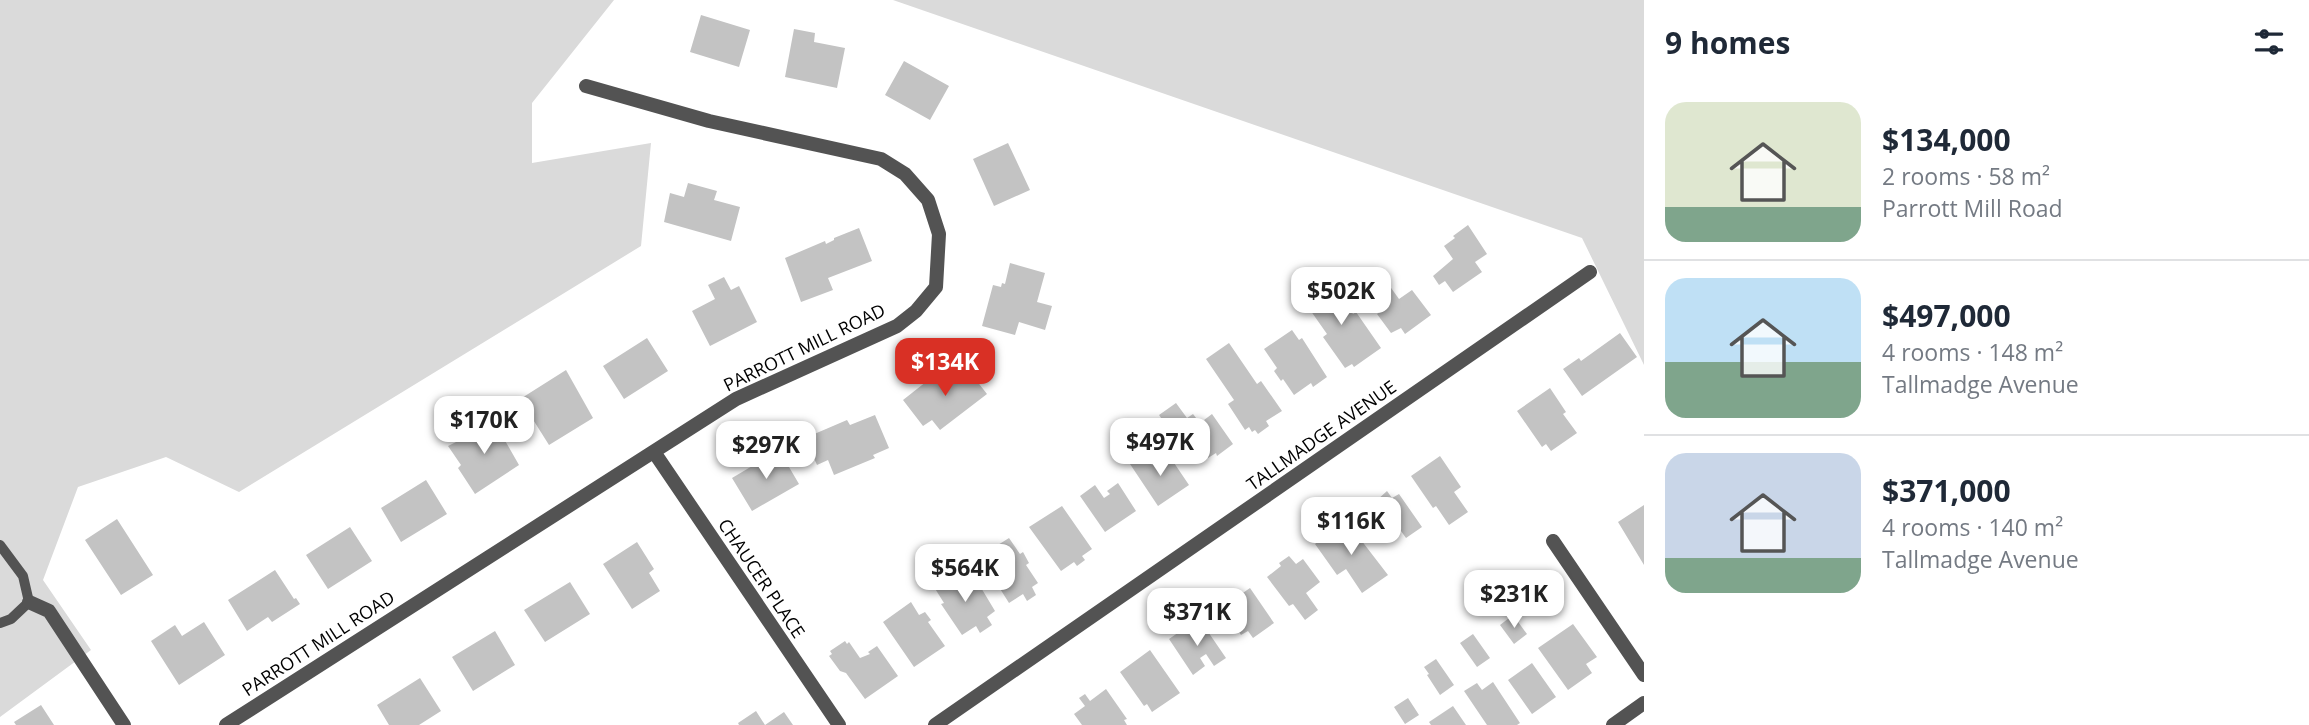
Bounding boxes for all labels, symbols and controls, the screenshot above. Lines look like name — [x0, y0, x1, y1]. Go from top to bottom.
text: 9 homes — [1665, 22, 1790, 63]
icon: filters — [2250, 23, 2288, 61]
text: $134,000 — [1882, 119, 2011, 160]
icon: home — [1721, 130, 1805, 214]
text: 2 rooms · 58 m² — [1882, 160, 2050, 192]
text: Parrott Mill Road — [1882, 192, 2063, 224]
pin: $502K — [1292, 268, 1390, 327]
text: $502K — [1307, 274, 1375, 306]
text: $497,000 — [1882, 295, 2011, 336]
street label: PARROTT MILL ROAD — [719, 297, 889, 397]
icon: home — [1721, 306, 1805, 390]
text: 4 rooms · 148 m² — [1882, 336, 2063, 368]
pin: $134K — [896, 338, 994, 398]
text: $134K — [911, 345, 979, 377]
text: Tallmadge Avenue — [1882, 368, 2079, 400]
street label: TALLMADGE AVENUE — [1242, 374, 1400, 496]
pin: $170K — [435, 396, 533, 456]
text: $170K — [450, 403, 518, 435]
pin: $497K — [1111, 419, 1209, 478]
pin: $297K — [717, 421, 815, 481]
text: $497K — [1126, 425, 1194, 457]
text: $297K — [732, 428, 800, 460]
text: $371,000 — [1882, 470, 2011, 511]
icon: home — [1721, 481, 1805, 565]
pin: $116K — [1302, 498, 1400, 557]
text: $116K — [1317, 504, 1385, 536]
text: 4 rooms · 140 m² — [1882, 511, 2063, 543]
street label: CHAUCER PLACE — [713, 514, 811, 642]
text: Tallmadge Avenue — [1882, 543, 2079, 575]
pin: $564K — [916, 544, 1014, 604]
text: $564K — [931, 551, 999, 583]
pin: $231K — [1465, 570, 1563, 630]
text: $231K — [1480, 577, 1548, 609]
street label: PARROTT MILL ROAD — [237, 585, 399, 701]
pin: $371K — [1148, 588, 1246, 648]
text: $371K — [1163, 595, 1231, 627]

